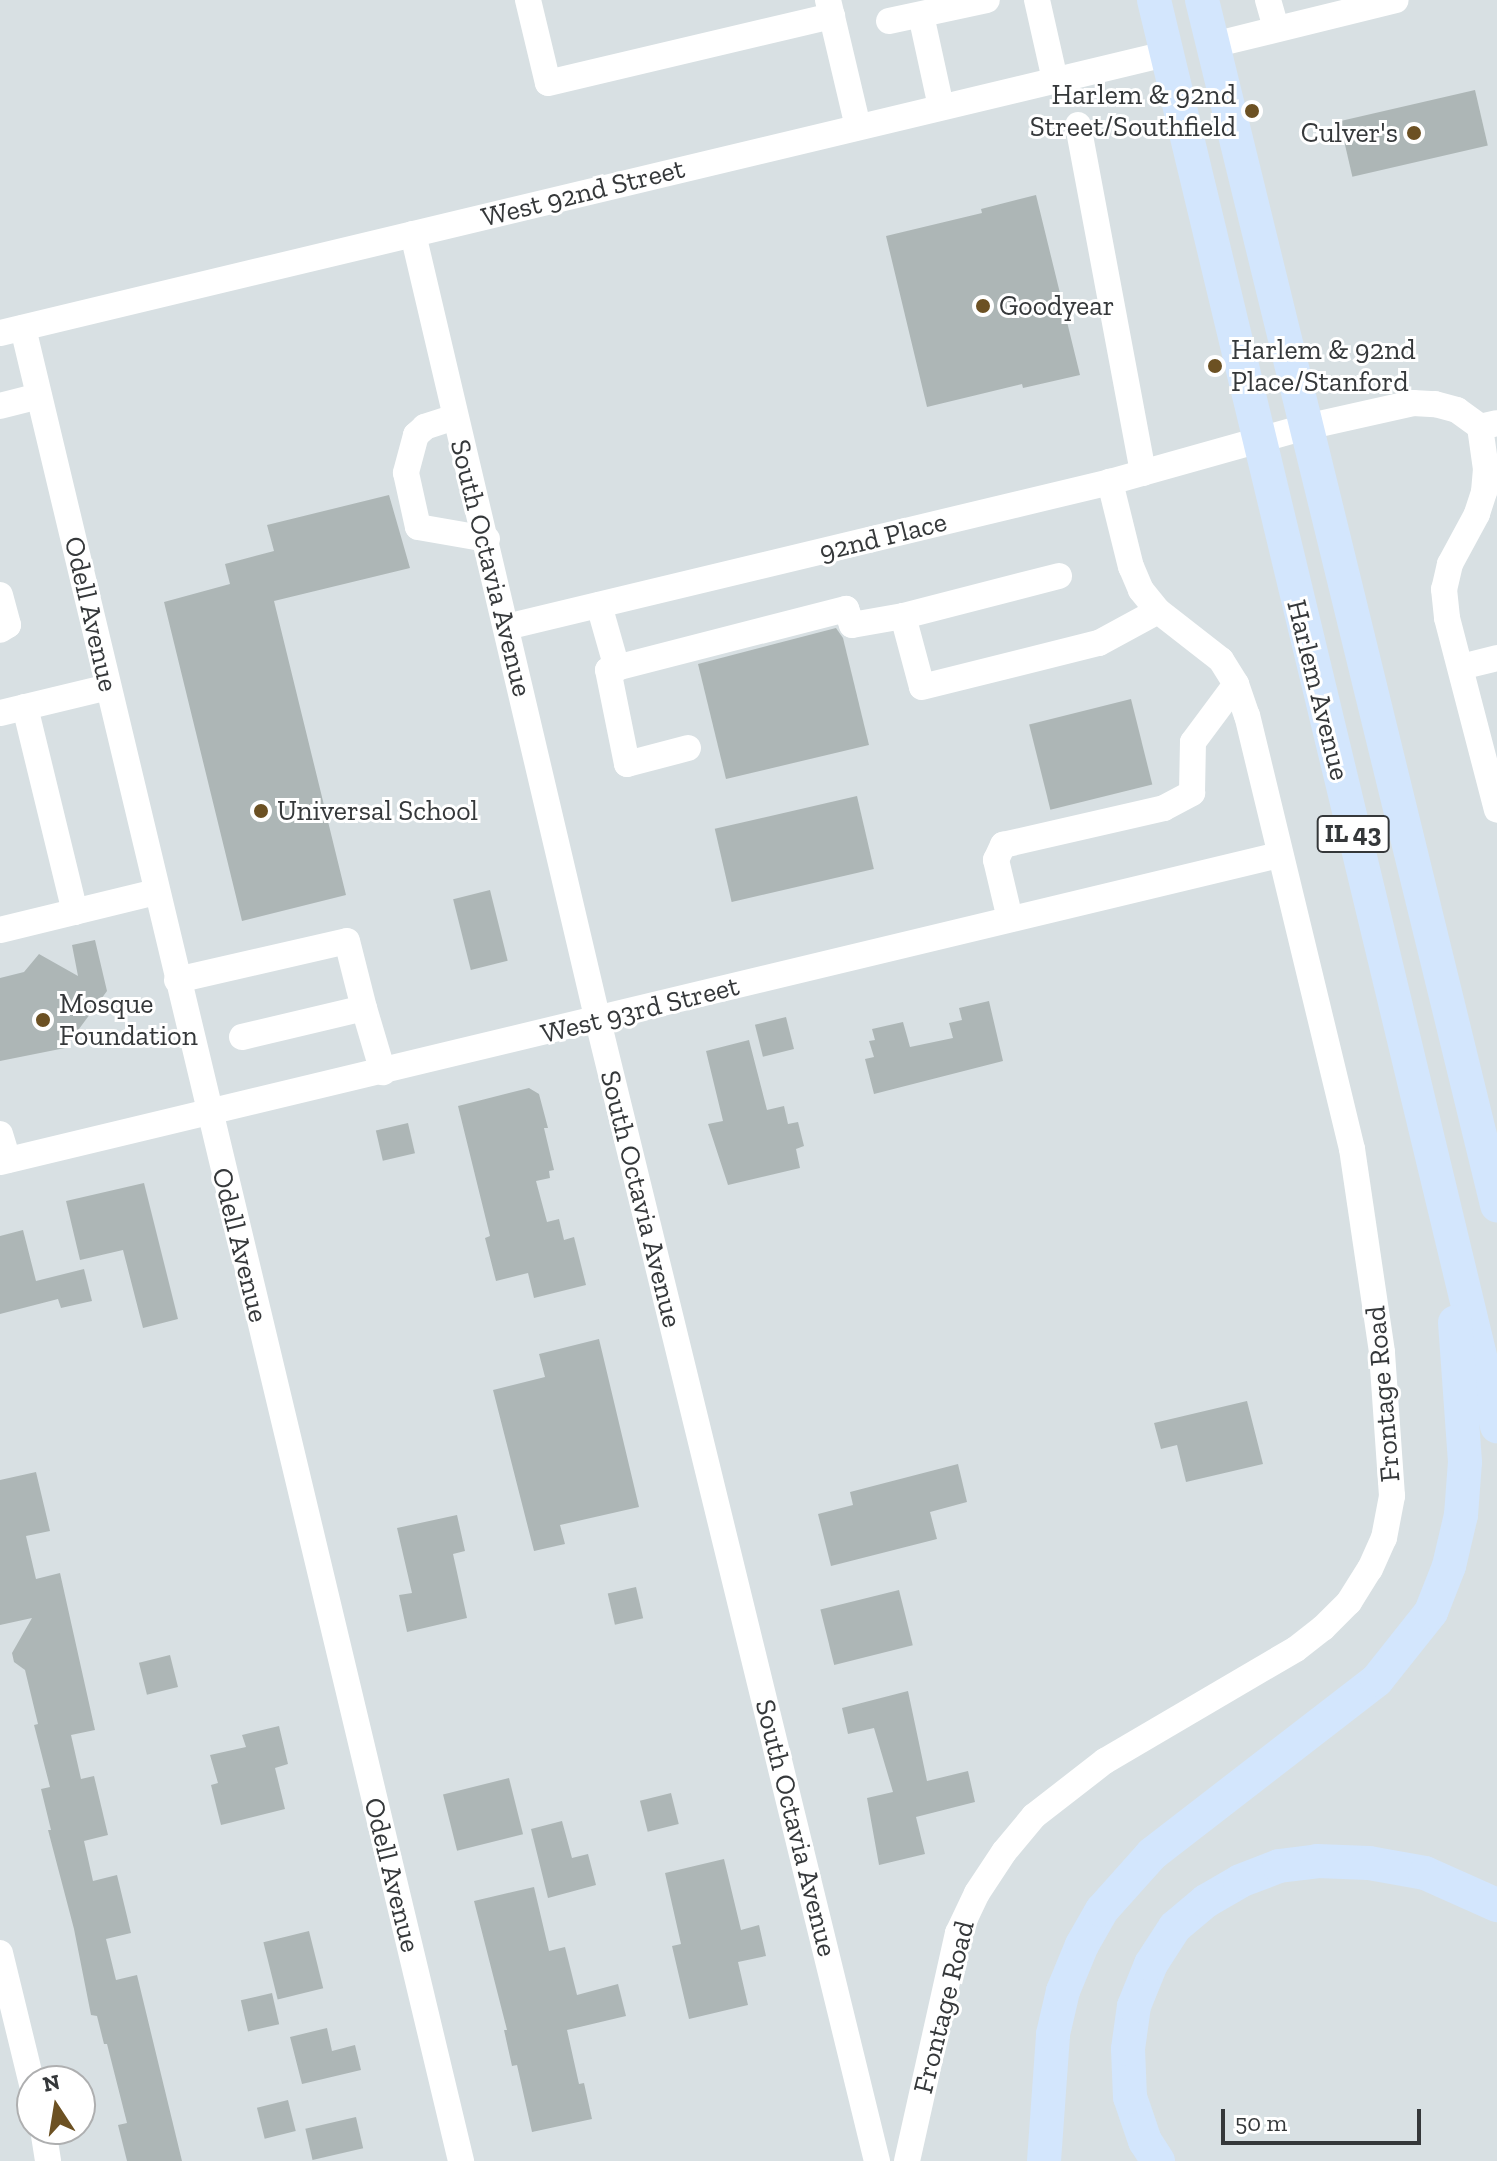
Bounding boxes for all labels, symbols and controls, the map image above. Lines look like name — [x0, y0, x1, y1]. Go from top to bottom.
place label: Harlem & 92nd Street/Southfield — [1030, 78, 1236, 144]
marker: Harlem & 92nd Street/Southfield — [1243, 102, 1261, 120]
place label: Culver's — [1301, 116, 1398, 150]
marker: Culver's — [1405, 124, 1423, 142]
street label: West 92nd Street — [478, 152, 688, 234]
place label: Goodyear — [999, 289, 1115, 323]
marker: Goodyear — [974, 297, 992, 315]
place label: Harlem & 92nd Place/Stanford — [1231, 333, 1416, 399]
marker: Harlem & 92nd Place/Stanford — [1206, 357, 1224, 375]
street label: South Octavia Avenue — [443, 435, 539, 701]
street label: 92nd Place — [816, 505, 950, 569]
street label: Odell Avenue — [57, 533, 125, 695]
street label: Harlem Avenue — [1279, 596, 1357, 784]
place label: Universal School — [277, 794, 478, 828]
marker: Universal School — [252, 802, 270, 820]
road number: IL 43 — [1315, 812, 1391, 856]
street label: West 93rd Street — [538, 969, 742, 1051]
place label: Mosque Foundation — [59, 987, 198, 1053]
marker: Mosque Foundation — [34, 1011, 52, 1029]
street label: South Octavia Avenue — [593, 1066, 689, 1332]
street label: Odell Avenue — [204, 1164, 276, 1326]
street label: Frontage Road — [1359, 1304, 1407, 1484]
street label: South Octavia Avenue — [748, 1695, 844, 1961]
street label: Odell Avenue — [356, 1794, 428, 1956]
street label: Frontage Road — [906, 1917, 982, 2097]
north arrow — [16, 2065, 96, 2145]
text: N — [40, 2068, 62, 2098]
scale bar — [1225, 2093, 1425, 2143]
text: 50 m — [1235, 2108, 1287, 2137]

